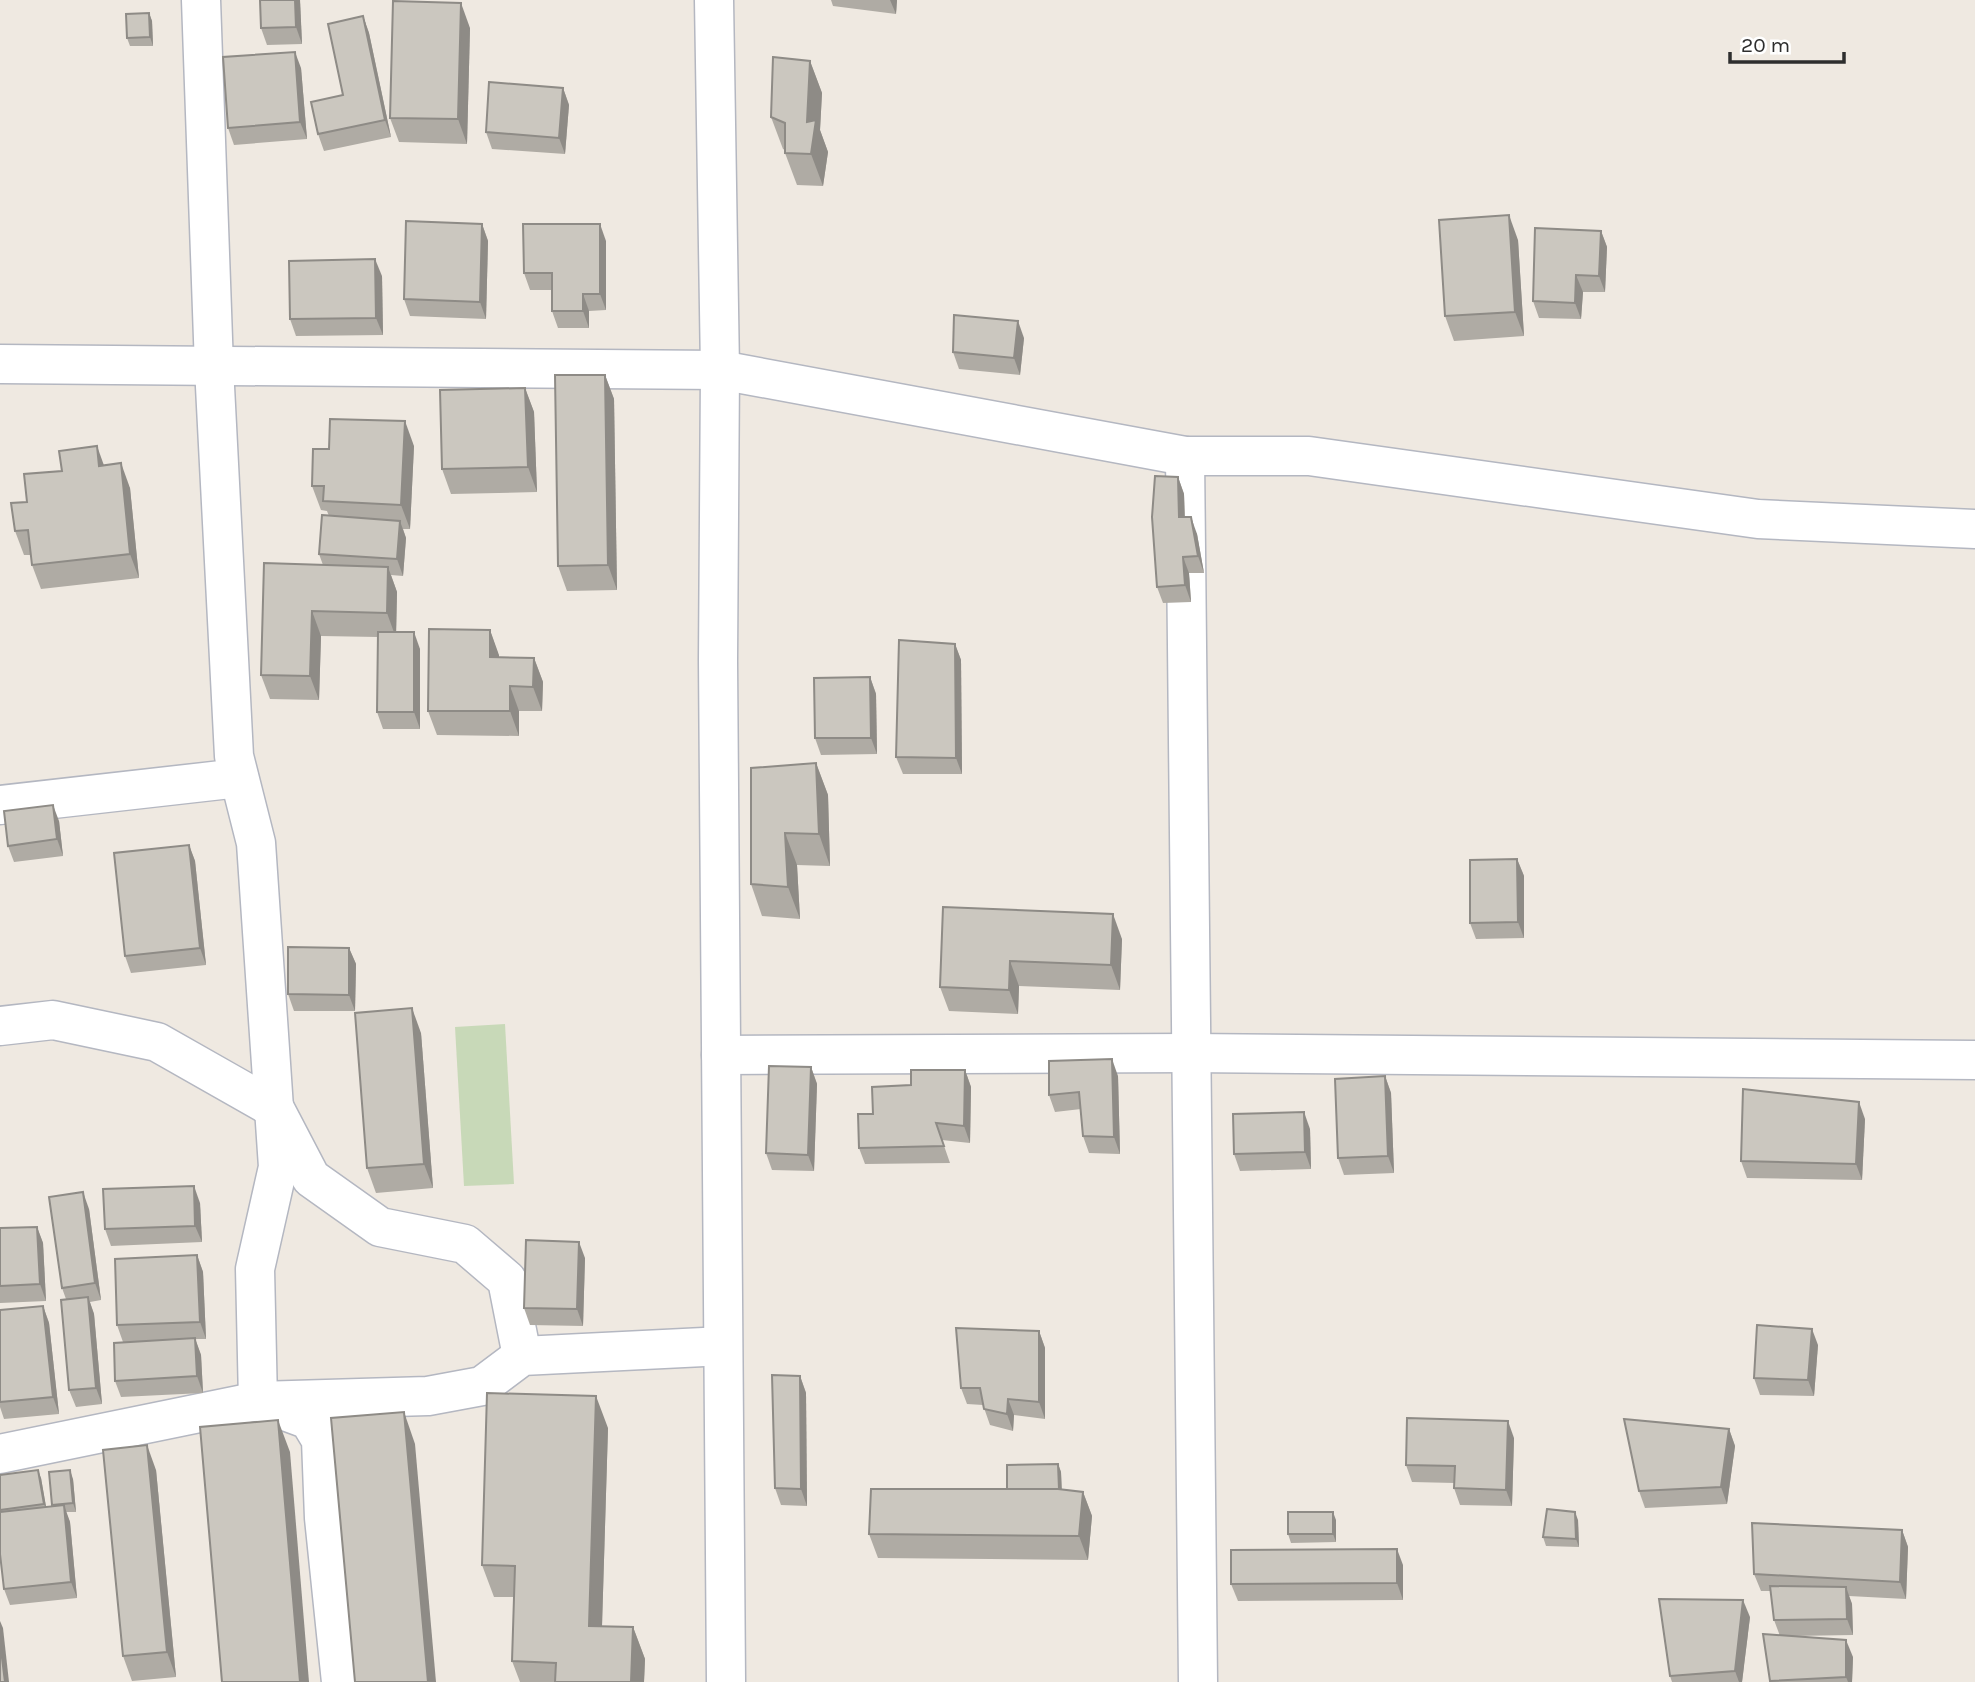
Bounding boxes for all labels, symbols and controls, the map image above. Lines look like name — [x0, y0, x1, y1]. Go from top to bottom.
scale bar — [1730, 21, 1844, 65]
text: 20 m — [1741, 33, 1790, 57]

